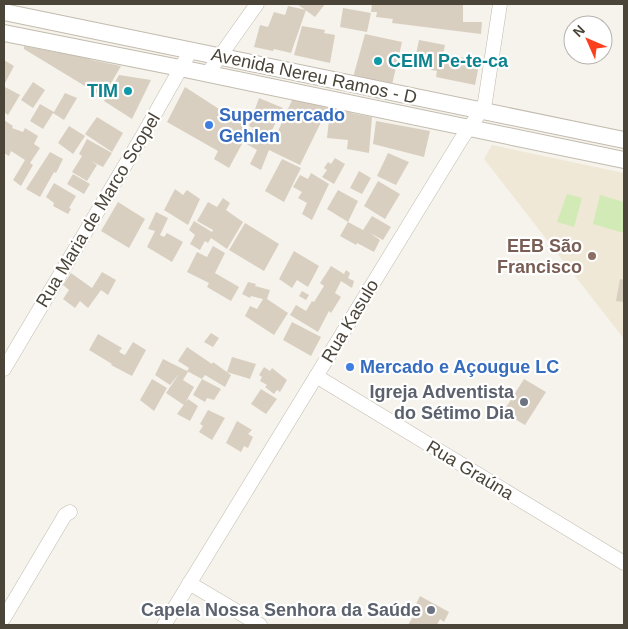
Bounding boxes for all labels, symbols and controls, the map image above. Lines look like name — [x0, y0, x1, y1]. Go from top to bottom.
north arrow — [563, 15, 613, 65]
text: N — [570, 22, 588, 40]
street label: Avenida Nereu Ramos - D — [209, 44, 419, 108]
place label: CEIM Pe-te-ca — [388, 51, 509, 71]
marker: CEIM Pe-te-ca — [372, 55, 384, 67]
place label: TIM — [87, 81, 118, 101]
marker: TIM — [122, 85, 134, 97]
place label: Supermercado Gehlen — [219, 105, 345, 146]
street label: Rua Maria de Marco Scopel — [32, 109, 164, 311]
marker: Supermercado Gehlen — [203, 119, 215, 131]
place label: EEB São Francisco — [497, 236, 582, 277]
marker: EEB São Francisco — [586, 250, 598, 262]
street label: Rua Kasulo — [317, 276, 383, 366]
place label: Mercado e Açougue LC — [360, 357, 559, 377]
marker: Mercado e Açougue LC — [344, 361, 356, 373]
place label: Igreja Adventista do Sétimo Dia — [370, 382, 515, 423]
marker: Igreja Adventista do Sétimo Dia — [518, 396, 530, 408]
street label: Rua Graúna — [423, 436, 518, 504]
place label: Capela Nossa Senhora da Saúde — [141, 600, 421, 620]
marker: Capela Nossa Senhora da Saúde — [425, 604, 437, 616]

